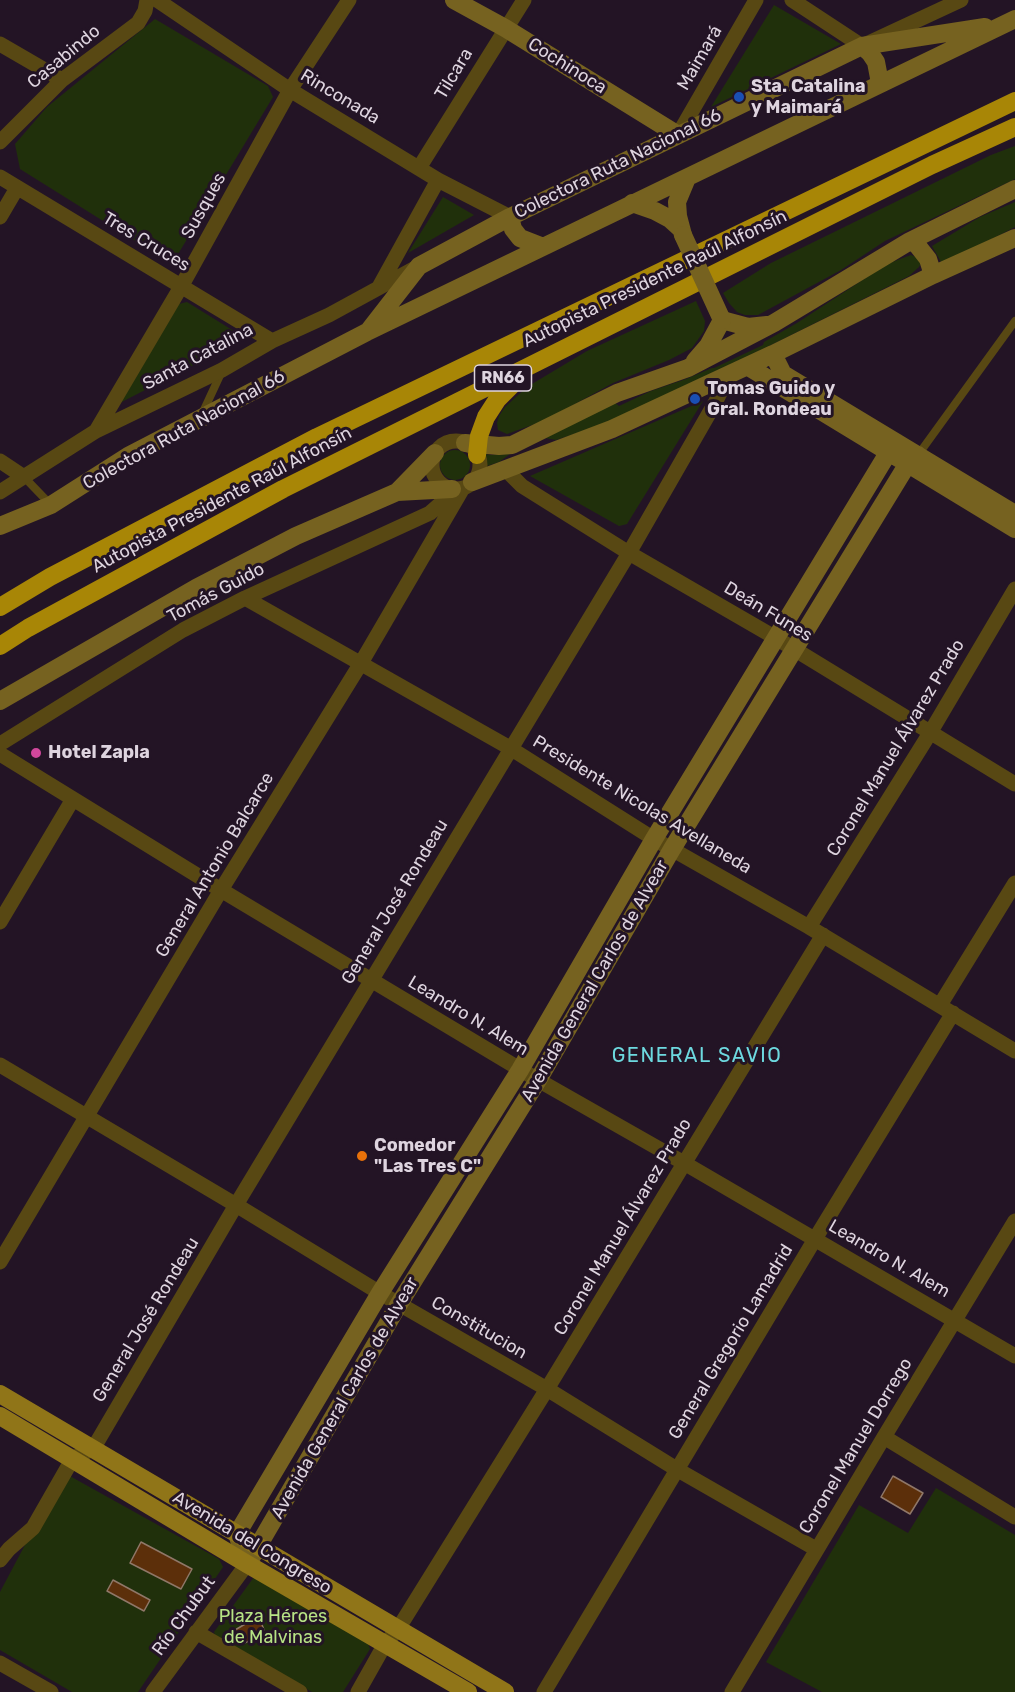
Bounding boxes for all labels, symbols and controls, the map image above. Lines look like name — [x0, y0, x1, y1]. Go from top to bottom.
street label: Casabindo — [23, 20, 105, 94]
street label: Maimará — [673, 22, 727, 94]
street label: Cochinoca — [524, 33, 610, 99]
street label: Tilcara — [430, 45, 478, 103]
street label: Rinconada — [296, 65, 384, 129]
place label: Sta. Catalina y Maimará — [751, 76, 866, 118]
marker: Sta. Catalina y Maimará — [732, 90, 746, 104]
street label: Colectora Ruta Nacional 66 — [511, 104, 725, 224]
street label: Susques — [177, 169, 231, 243]
street label: Autopista Presidente Raúl Alfonsín — [520, 206, 790, 352]
street label: Tres Cruces — [98, 207, 194, 277]
street label: Santa Catalina — [139, 319, 257, 395]
street label: Colectora Ruta Nacional 66 — [79, 365, 289, 495]
road number: RN66 — [474, 365, 532, 391]
place label: Tomas Guido y Gral. Rondeau — [707, 378, 835, 420]
marker: Tomas Guido y Gral. Rondeau — [688, 392, 702, 406]
street label: Autopista Presidente Raúl Alfonsín — [88, 422, 356, 578]
street label: Tomás Guido — [164, 558, 268, 628]
street label: Deán Funes — [720, 577, 816, 647]
street label: Coronel Manuel Álvarez Prado — [823, 636, 969, 860]
street label: Presidente Nicolas Avellaneda — [529, 731, 755, 879]
place label: Hotel Zapla — [48, 742, 150, 764]
marker: Hotel Zapla — [29, 746, 43, 760]
street label: General Antonio Balcarce — [151, 769, 279, 961]
street label: General José Rondeau — [337, 816, 453, 988]
street label: Avenida General Carlos de Alvear — [517, 856, 673, 1106]
street label: Leandro N. Alem — [404, 972, 532, 1060]
district label: GENERAL SAVIO — [612, 1044, 782, 1068]
street label: Coronel Manuel Álvarez Prado — [550, 1115, 696, 1339]
place label: Comedor "Las Tres C" — [374, 1135, 481, 1178]
marker: Comedor "Las Tres C" — [355, 1149, 369, 1163]
street label: Leandro N. Alem — [824, 1215, 954, 1303]
street label: General José Rondeau — [88, 1234, 204, 1406]
street label: General Gregorio Lamadrid — [664, 1241, 798, 1443]
street label: Avenida General Carlos de Alvear — [267, 1273, 423, 1523]
street label: Constitucion — [427, 1292, 531, 1364]
street label: Coronel Manuel Dorrego — [795, 1354, 917, 1538]
street label: Avenida del Congreso — [169, 1487, 335, 1599]
street label: Río Chubut — [148, 1572, 220, 1660]
park label: Plaza Héroes de Malvinas — [219, 1606, 327, 1648]

